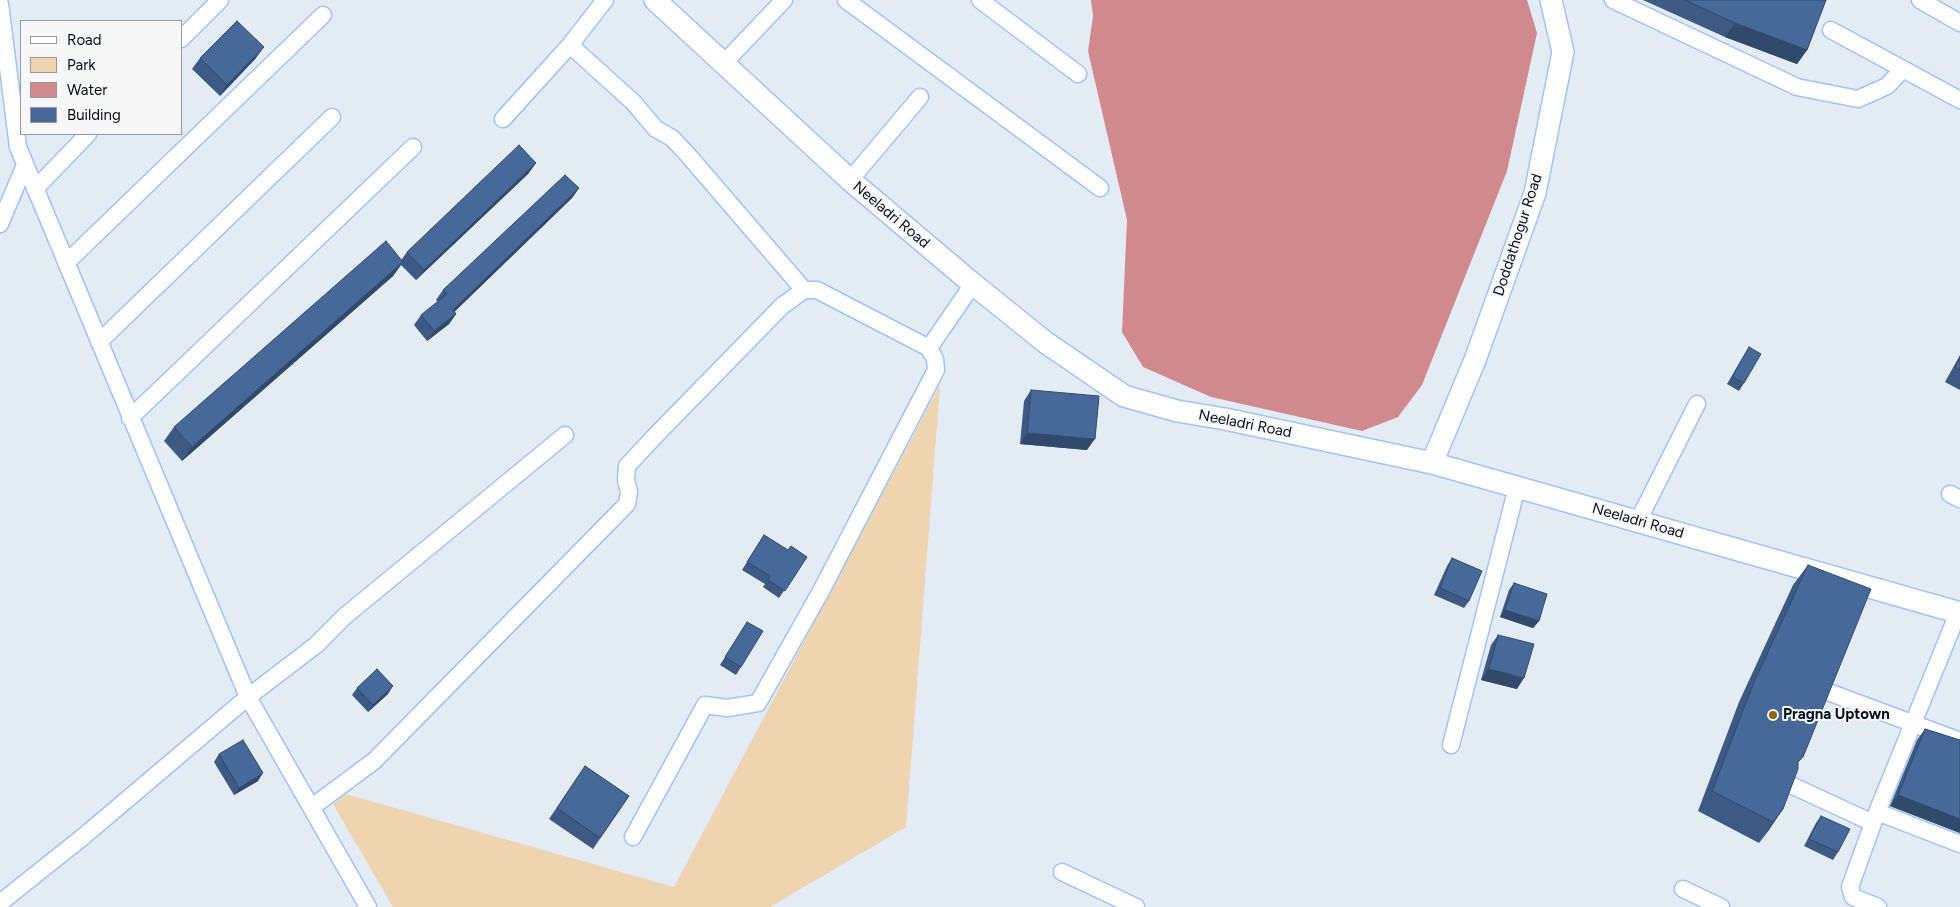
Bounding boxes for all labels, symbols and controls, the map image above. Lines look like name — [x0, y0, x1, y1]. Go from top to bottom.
legend — [20, 20, 182, 135]
text: Road — [67, 31, 102, 49]
text: Park — [67, 56, 96, 74]
text: Water — [67, 81, 107, 99]
text: Building — [67, 106, 121, 124]
street label: Doddathogur Road — [1490, 172, 1546, 298]
street label: Neeladri Road — [849, 178, 933, 252]
street label: Neeladri Road — [1197, 406, 1293, 442]
street label: Neeladri Road — [1590, 499, 1686, 543]
place label: Pragna Uptown — [1783, 706, 1890, 724]
marker: Pragna Uptown — [1767, 709, 1779, 721]

